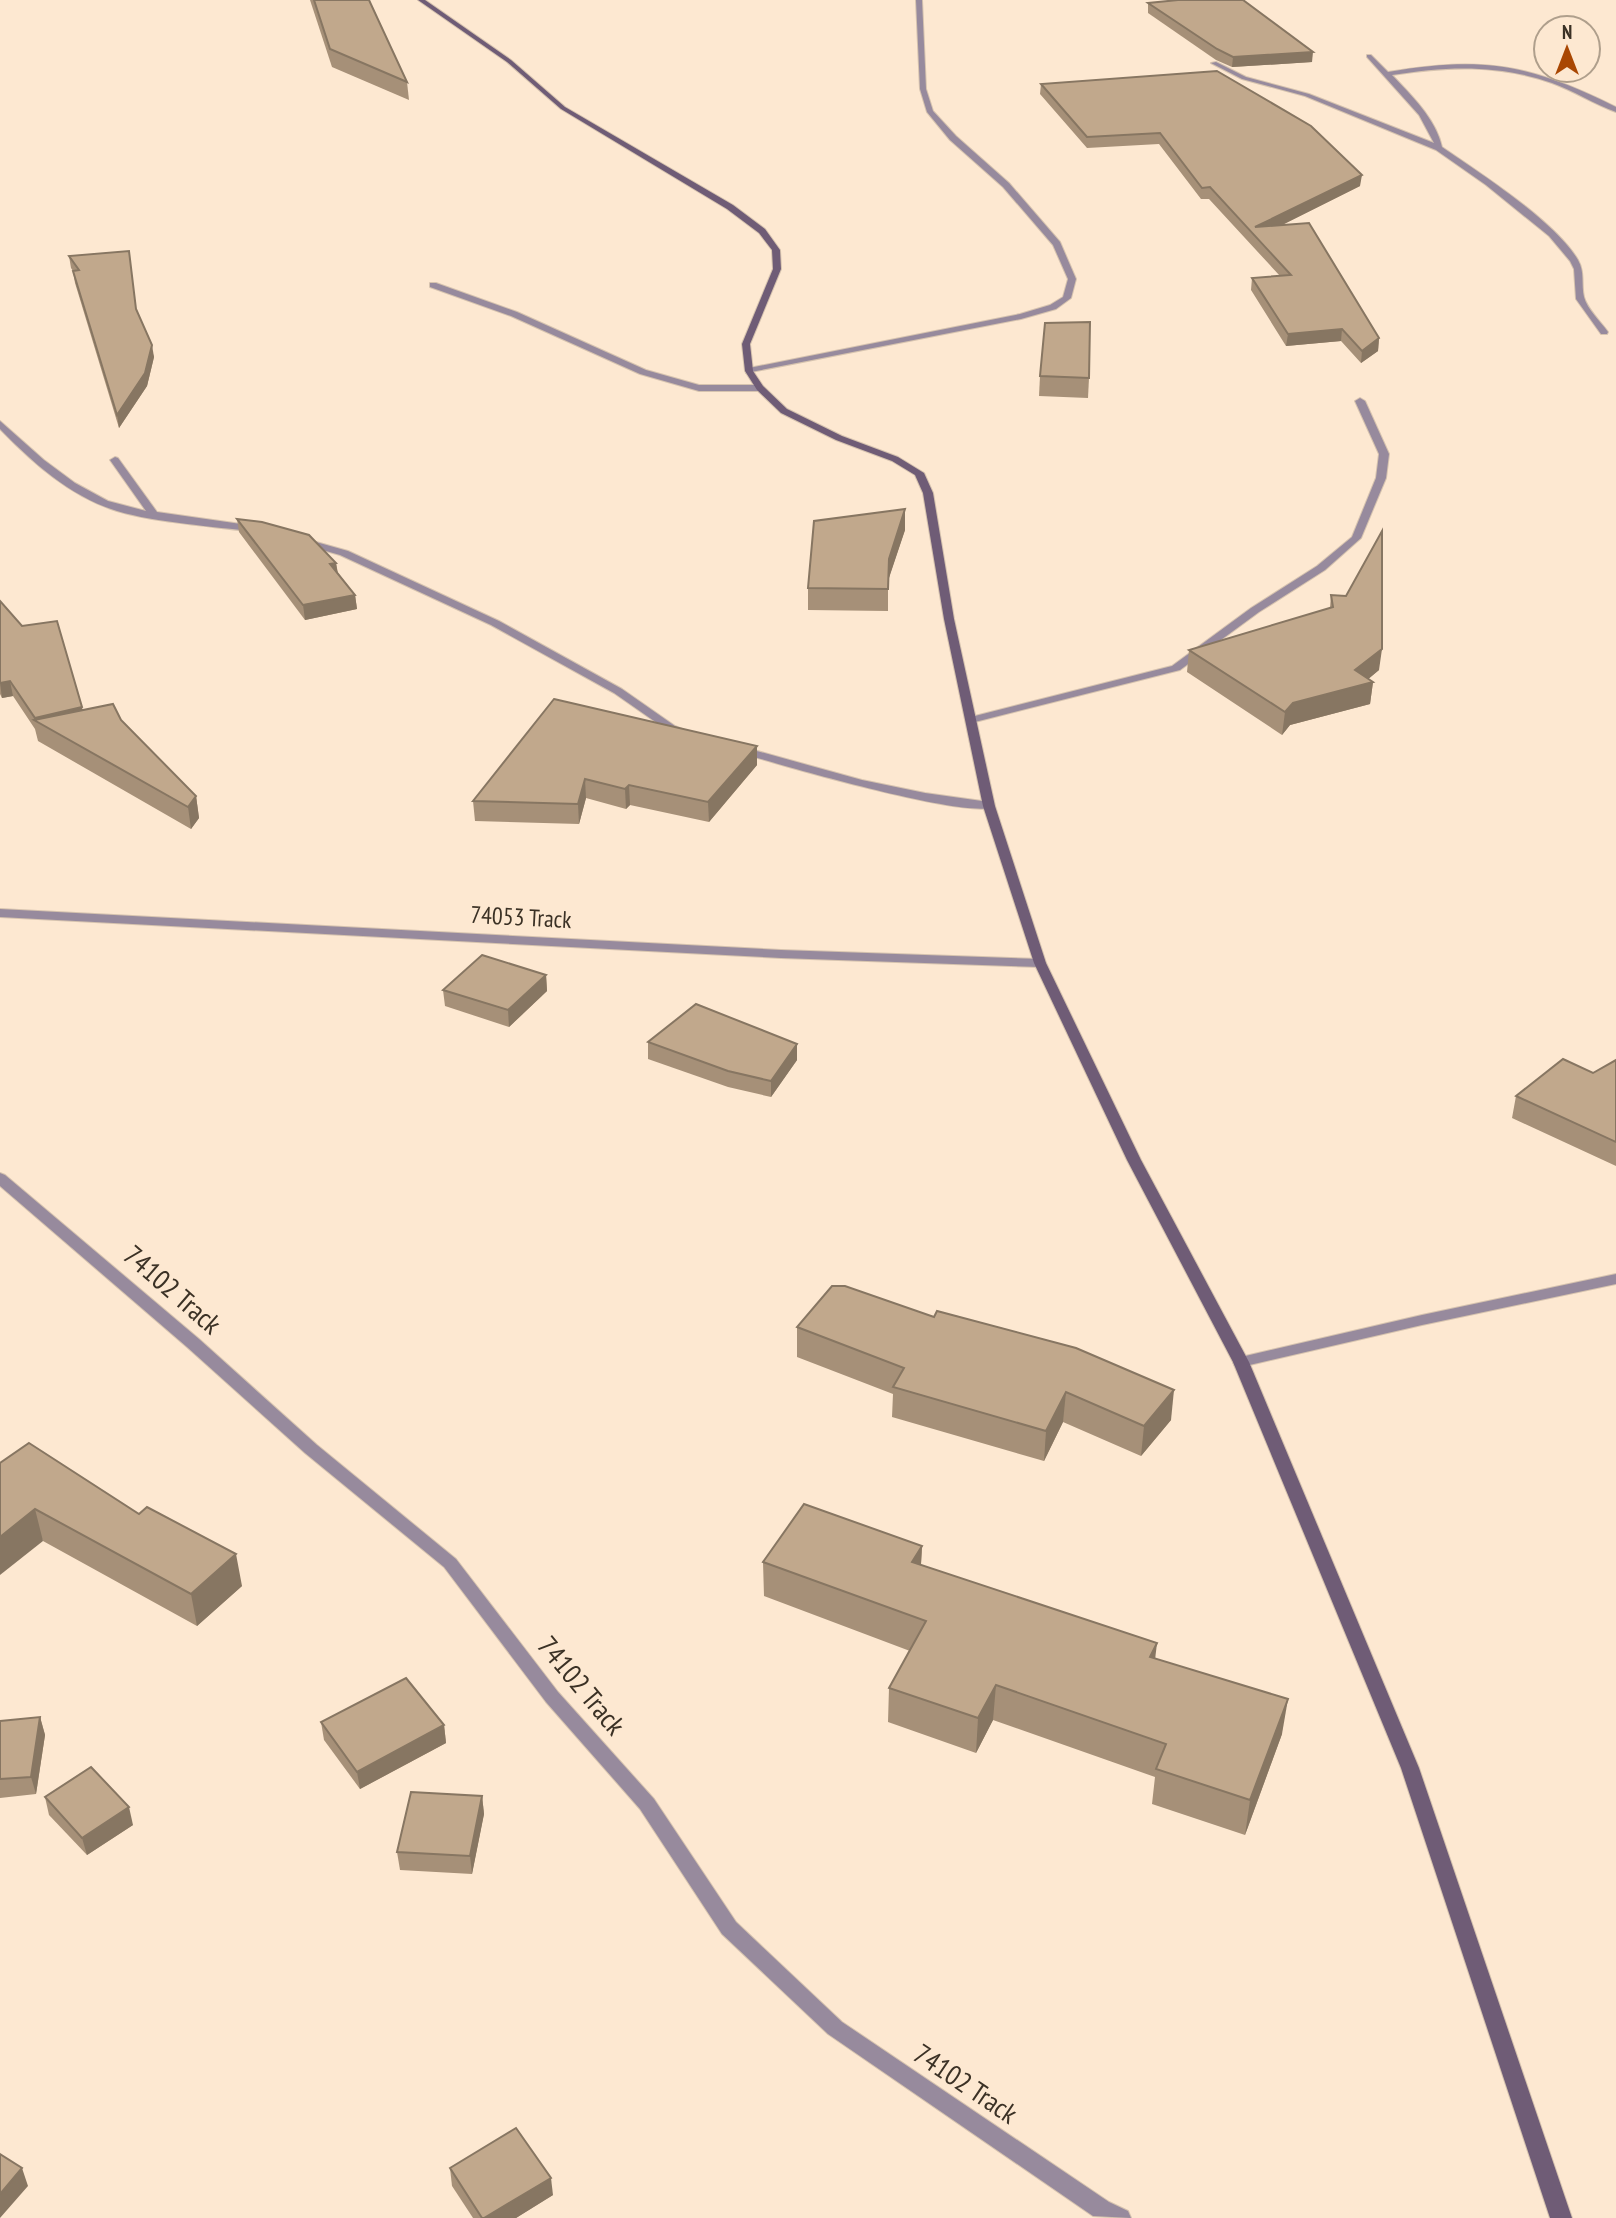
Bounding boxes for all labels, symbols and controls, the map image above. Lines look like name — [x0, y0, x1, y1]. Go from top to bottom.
north arrow — [1532, 14, 1602, 84]
text: N — [1562, 20, 1572, 44]
street label: 74053 Track — [470, 899, 573, 935]
street label: 74102 Track — [116, 1236, 230, 1342]
street label: 74102 Track — [530, 1628, 634, 1742]
street label: 74102 Track — [907, 2035, 1025, 2131]

